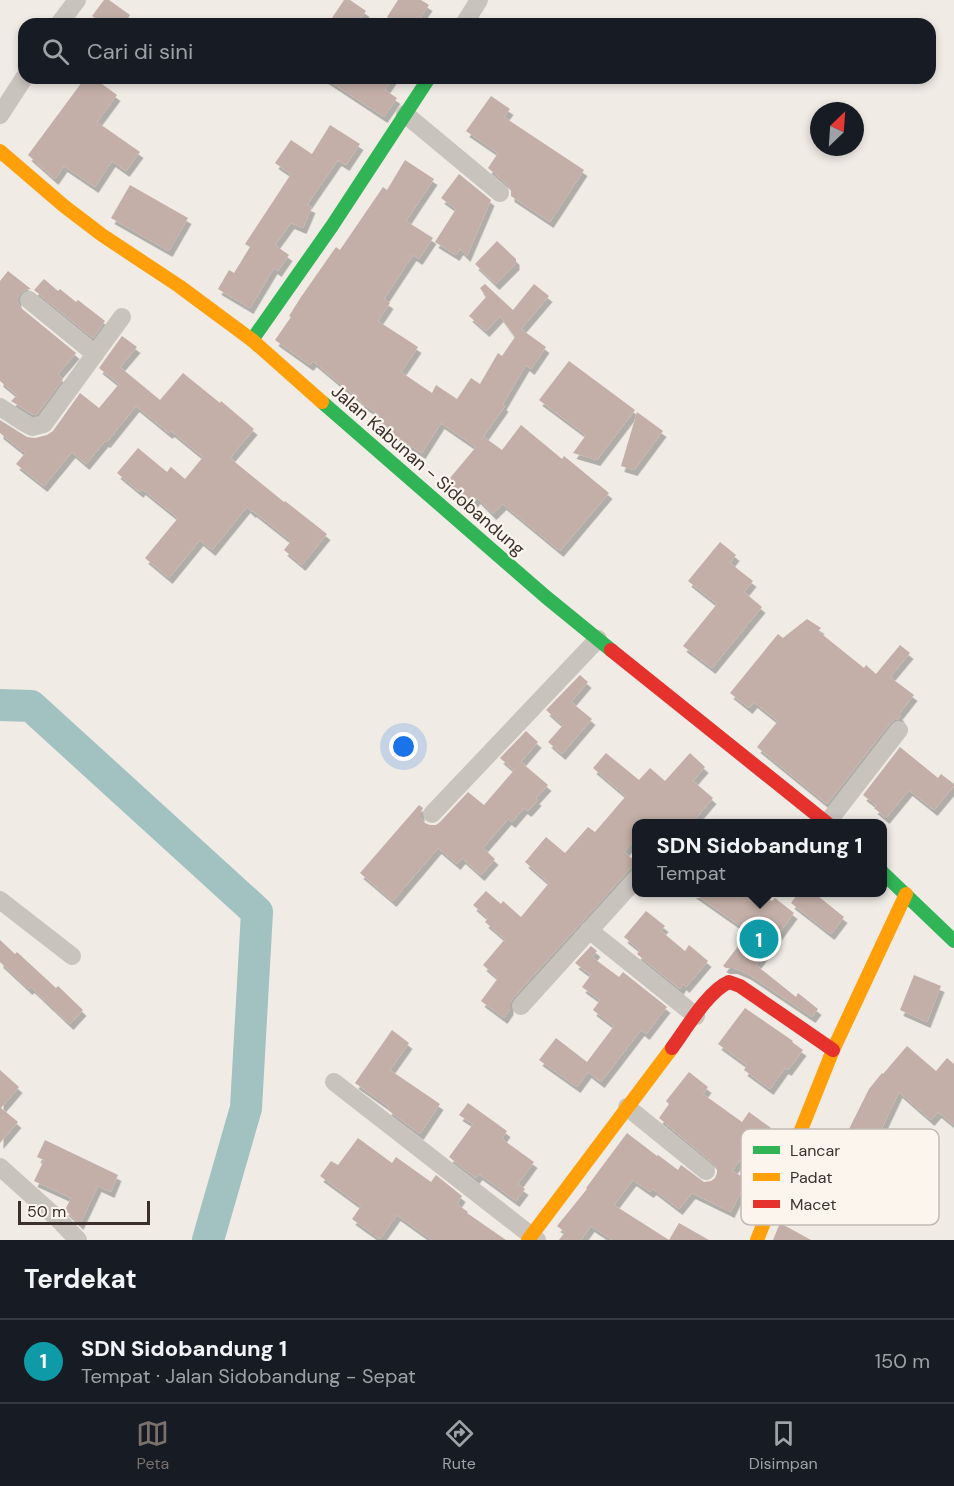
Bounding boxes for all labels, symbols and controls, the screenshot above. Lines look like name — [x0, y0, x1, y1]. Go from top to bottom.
search box — [18, 18, 936, 84]
icon: search — [39, 35, 72, 68]
text: Cari di sini — [87, 37, 193, 66]
north arrow — [810, 102, 864, 156]
street label: Jalan Kabunan - Sidobandung — [326, 379, 530, 561]
your location — [389, 732, 418, 761]
popup — [632, 819, 887, 897]
text: SDN Sidobandung 1 — [657, 831, 862, 860]
text: Tempat — [657, 860, 726, 886]
pin: 1 — [740, 916, 778, 962]
legend — [741, 1129, 939, 1225]
text: Lancar — [790, 1140, 840, 1161]
text: Padat — [790, 1167, 832, 1188]
text: Macet — [790, 1194, 836, 1215]
scale bar — [18, 1198, 150, 1226]
text: 50 m — [27, 1201, 66, 1222]
text: Terdekat — [24, 1262, 137, 1296]
text: SDN Sidobandung 1 — [81, 1334, 287, 1363]
text: 1 — [40, 1348, 47, 1374]
text: 150 m — [875, 1348, 930, 1374]
text: Tempat · Jalan Sidobandung - Sepat — [81, 1363, 416, 1389]
tab: Peta — [136, 1417, 169, 1474]
tab: Rute — [442, 1417, 476, 1474]
tab: Disimpan — [749, 1417, 818, 1474]

